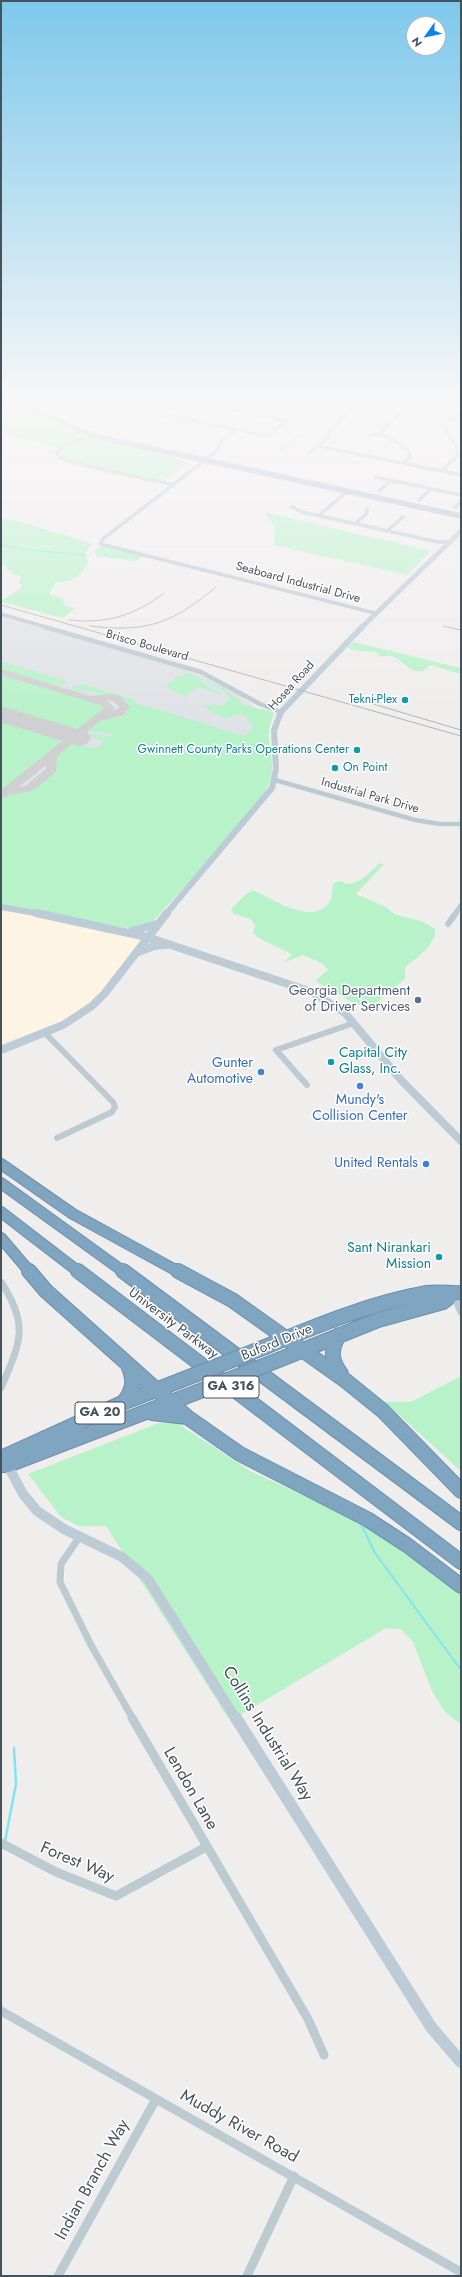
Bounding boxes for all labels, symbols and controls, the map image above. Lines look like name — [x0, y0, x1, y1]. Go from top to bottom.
north arrow — [406, 16, 446, 56]
text: N — [408, 34, 426, 50]
street label: Seaboard Industrial Drive — [234, 559, 362, 607]
street label: Brisco Boulevard — [104, 627, 190, 665]
street label: Hosea Road — [266, 658, 318, 714]
place label: Tekni-Plex — [349, 693, 397, 707]
marker: Tekni-Plex — [400, 695, 410, 705]
place label: Gwinnett County Parks Operations Center — [138, 743, 349, 757]
marker: Gwinnett County Parks Operations Center — [352, 745, 362, 755]
place label: On Point — [343, 761, 387, 775]
marker: On Point — [330, 763, 340, 773]
street label: Industrial Park Drive — [319, 775, 421, 817]
place label: Georgia Department of Driver Services — [289, 984, 410, 1016]
marker: Georgia Department of Driver Services — [413, 995, 423, 1005]
place label: Capital City Glass, Inc. — [339, 1046, 407, 1078]
place label: Gunter Automotive — [187, 1056, 253, 1088]
marker: Capital City Glass, Inc. — [326, 1057, 336, 1067]
marker: Gunter Automotive — [256, 1067, 266, 1077]
marker: Mundy's Collision Center — [355, 1081, 365, 1091]
place label: Mundy's Collision Center — [312, 1093, 408, 1126]
place label: United Rentals — [334, 1156, 418, 1172]
marker: United Rentals — [421, 1159, 431, 1169]
place label: Sant Nirankari Mission — [347, 1241, 431, 1274]
marker: Sant Nirankari Mission — [434, 1252, 444, 1262]
street label: University Parkway — [125, 1285, 221, 1363]
street label: Buford Drive — [239, 1321, 315, 1365]
road number: GA 316 — [203, 1376, 259, 1398]
road number: GA 20 — [75, 1402, 125, 1424]
street label: Collins Industrial Way — [217, 1663, 317, 1805]
street label: Lendon Lane — [158, 1744, 222, 1834]
street label: Forest Way — [37, 1838, 117, 1888]
street label: Muddy River Road — [176, 2086, 302, 2168]
street label: Indian Branch Way — [51, 2116, 135, 2244]

